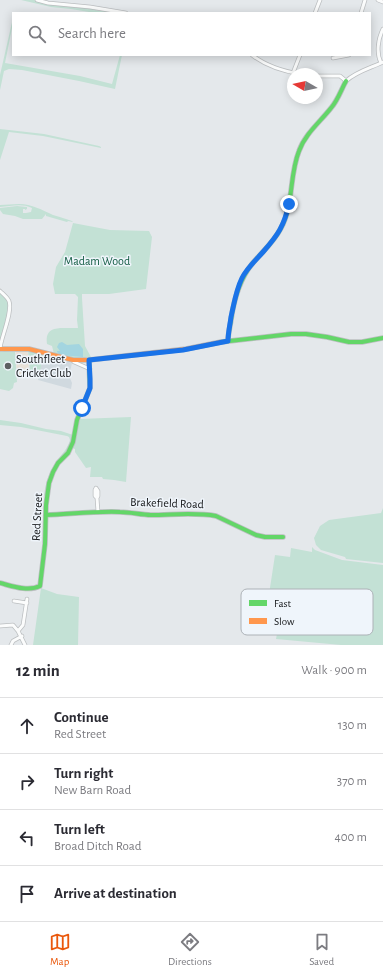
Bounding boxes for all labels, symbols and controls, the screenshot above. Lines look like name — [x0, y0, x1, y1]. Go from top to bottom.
search box — [12, 12, 371, 56]
icon: search — [26, 23, 48, 45]
text: Search here — [58, 26, 126, 41]
north arrow — [287, 68, 323, 104]
route end — [280, 195, 298, 213]
park label: Madam Wood — [64, 255, 130, 267]
place label: Southfleet Cricket Club — [16, 353, 72, 379]
marker: Southfleet Cricket Club — [3, 361, 13, 371]
route start — [73, 399, 91, 417]
street label: Red Street — [30, 492, 44, 541]
street label: Brakefield Road — [130, 496, 204, 510]
legend — [241, 589, 373, 635]
text: Fast — [274, 598, 292, 609]
text: Slow — [274, 616, 295, 627]
text: 12 min — [16, 662, 60, 679]
text: Walk · 900 m — [301, 664, 367, 677]
text: Continue — [54, 710, 109, 725]
icon: ahead — [16, 715, 38, 737]
text: 130 m — [338, 719, 367, 732]
text: Red Street — [54, 728, 106, 741]
text: Turn right — [54, 766, 113, 781]
icon: right — [16, 771, 38, 793]
text: 370 m — [337, 775, 367, 788]
text: New Barn Road — [54, 784, 131, 797]
text: Turn left — [54, 822, 105, 837]
icon: left — [16, 827, 38, 849]
text: 400 m — [334, 831, 367, 844]
text: Broad Ditch Road — [54, 840, 142, 853]
icon: arrive — [16, 883, 38, 905]
text: Arrive at destination — [54, 886, 177, 901]
tab: Map — [49, 931, 71, 968]
tab: Directions — [168, 931, 212, 968]
tab: Saved — [309, 931, 334, 968]

